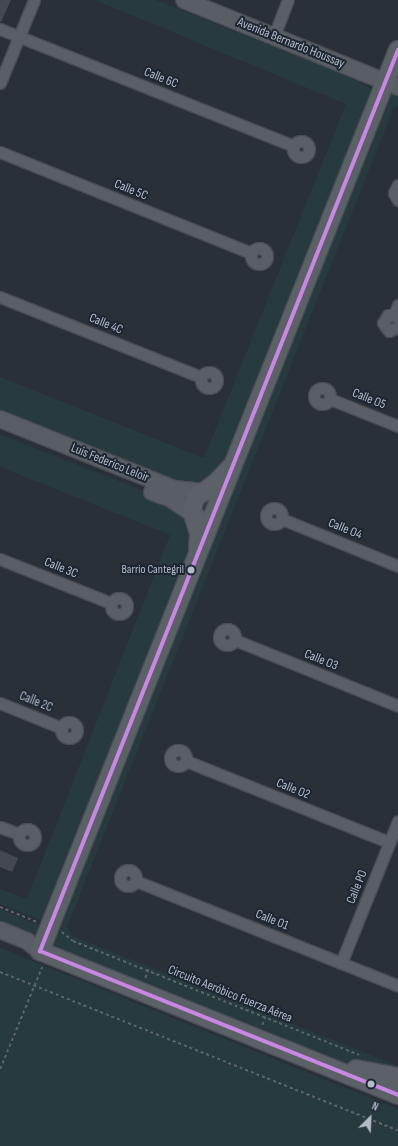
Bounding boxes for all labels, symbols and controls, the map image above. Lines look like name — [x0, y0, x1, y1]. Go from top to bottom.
street label: Avenida Bernardo Houssay — [235, 14, 347, 72]
street label: Calle 6C — [142, 64, 180, 92]
street label: Calle 5C — [112, 176, 150, 204]
street label: Calle 4C — [87, 310, 125, 338]
street label: Calle O5 — [350, 385, 388, 413]
street label: Luis Federico Leloir — [69, 440, 151, 486]
street label: Calle O4 — [326, 515, 364, 543]
street label: Calle 3C — [42, 554, 80, 582]
place label: Barrio Cantegril — [121, 563, 184, 577]
marker: Barrio Cantegril — [186, 565, 196, 575]
street label: Calle O3 — [302, 646, 340, 674]
street label: Calle 2C — [17, 688, 55, 716]
street label: Calle O2 — [274, 775, 312, 803]
street label: Calle PO — [343, 868, 371, 906]
street label: Calle O1 — [253, 906, 291, 934]
street label: Circuito Aeróbico Fuerza Aérea — [166, 962, 294, 1026]
unlabelled marker — [366, 1079, 376, 1089]
north arrow — [350, 1098, 390, 1138]
text: N — [370, 1099, 380, 1114]

